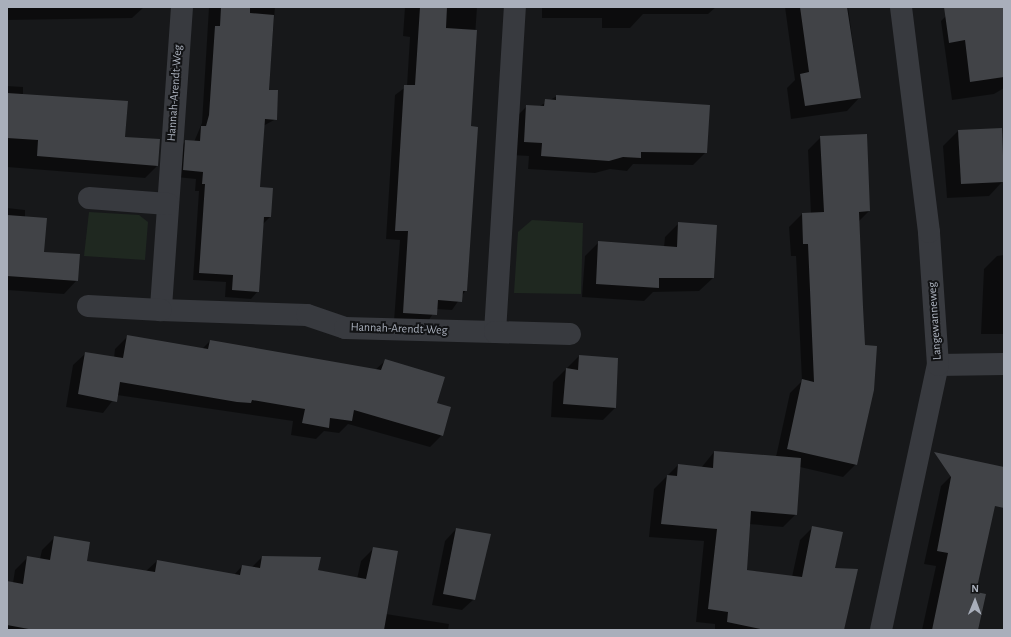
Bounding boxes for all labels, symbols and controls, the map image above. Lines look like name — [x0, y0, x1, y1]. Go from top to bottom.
street label: Hannah-Arendt-Weg — [164, 44, 186, 142]
street label: Langewanneweg — [925, 281, 945, 361]
street label: Hannah-Arendt-Weg — [350, 320, 448, 338]
north arrow — [955, 581, 995, 621]
text: N — [971, 583, 979, 594]

